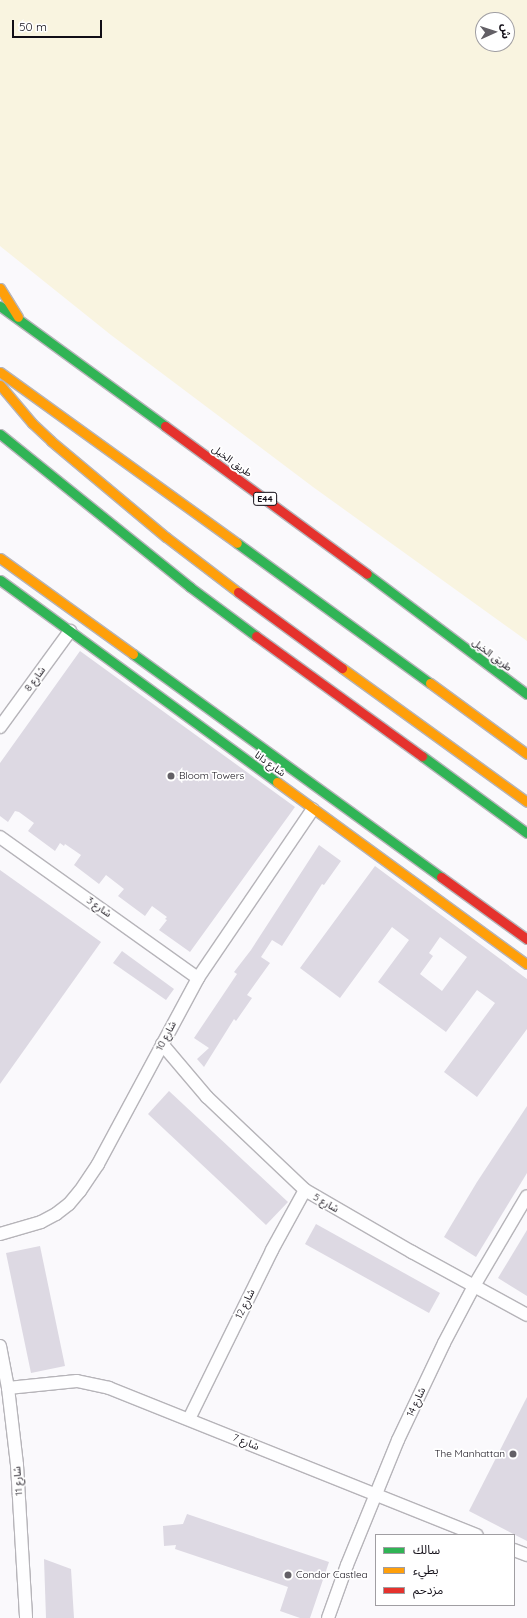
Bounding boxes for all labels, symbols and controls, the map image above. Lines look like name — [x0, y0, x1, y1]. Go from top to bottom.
scale bar — [14, 12, 104, 38]
north arrow — [475, 12, 515, 52]
text: 50 m — [19, 19, 47, 34]
text: ش — [499, 24, 513, 39]
street label: طريق الخيل — [210, 442, 254, 480]
road number: E44 — [253, 492, 277, 506]
street label: طريق الخيل — [470, 636, 514, 674]
street label: شارع 8 — [22, 664, 48, 694]
street label: شارع دانا — [252, 749, 288, 779]
place label: Bloom Towers — [179, 770, 244, 782]
marker: Bloom Towers — [166, 771, 176, 781]
street label: شارع 3 — [84, 894, 114, 920]
street label: شارع 10 — [153, 1019, 179, 1053]
street label: شارع 5 — [311, 1191, 341, 1215]
street label: شارع 12 — [233, 1287, 257, 1321]
street label: شارع 14 — [404, 1385, 428, 1419]
street label: شارع 7 — [231, 1431, 261, 1453]
place label: The Manhattan — [434, 1448, 505, 1460]
marker: The Manhattan — [508, 1449, 518, 1459]
street label: شارع 11 — [11, 1466, 25, 1496]
legend — [375, 1534, 515, 1606]
text: سالك — [413, 1542, 440, 1557]
text: بطيء — [413, 1562, 439, 1577]
place label: Condor Castlea — [296, 1569, 368, 1581]
marker: Condor Castlea — [283, 1570, 293, 1580]
text: مزدحم — [413, 1582, 443, 1597]

